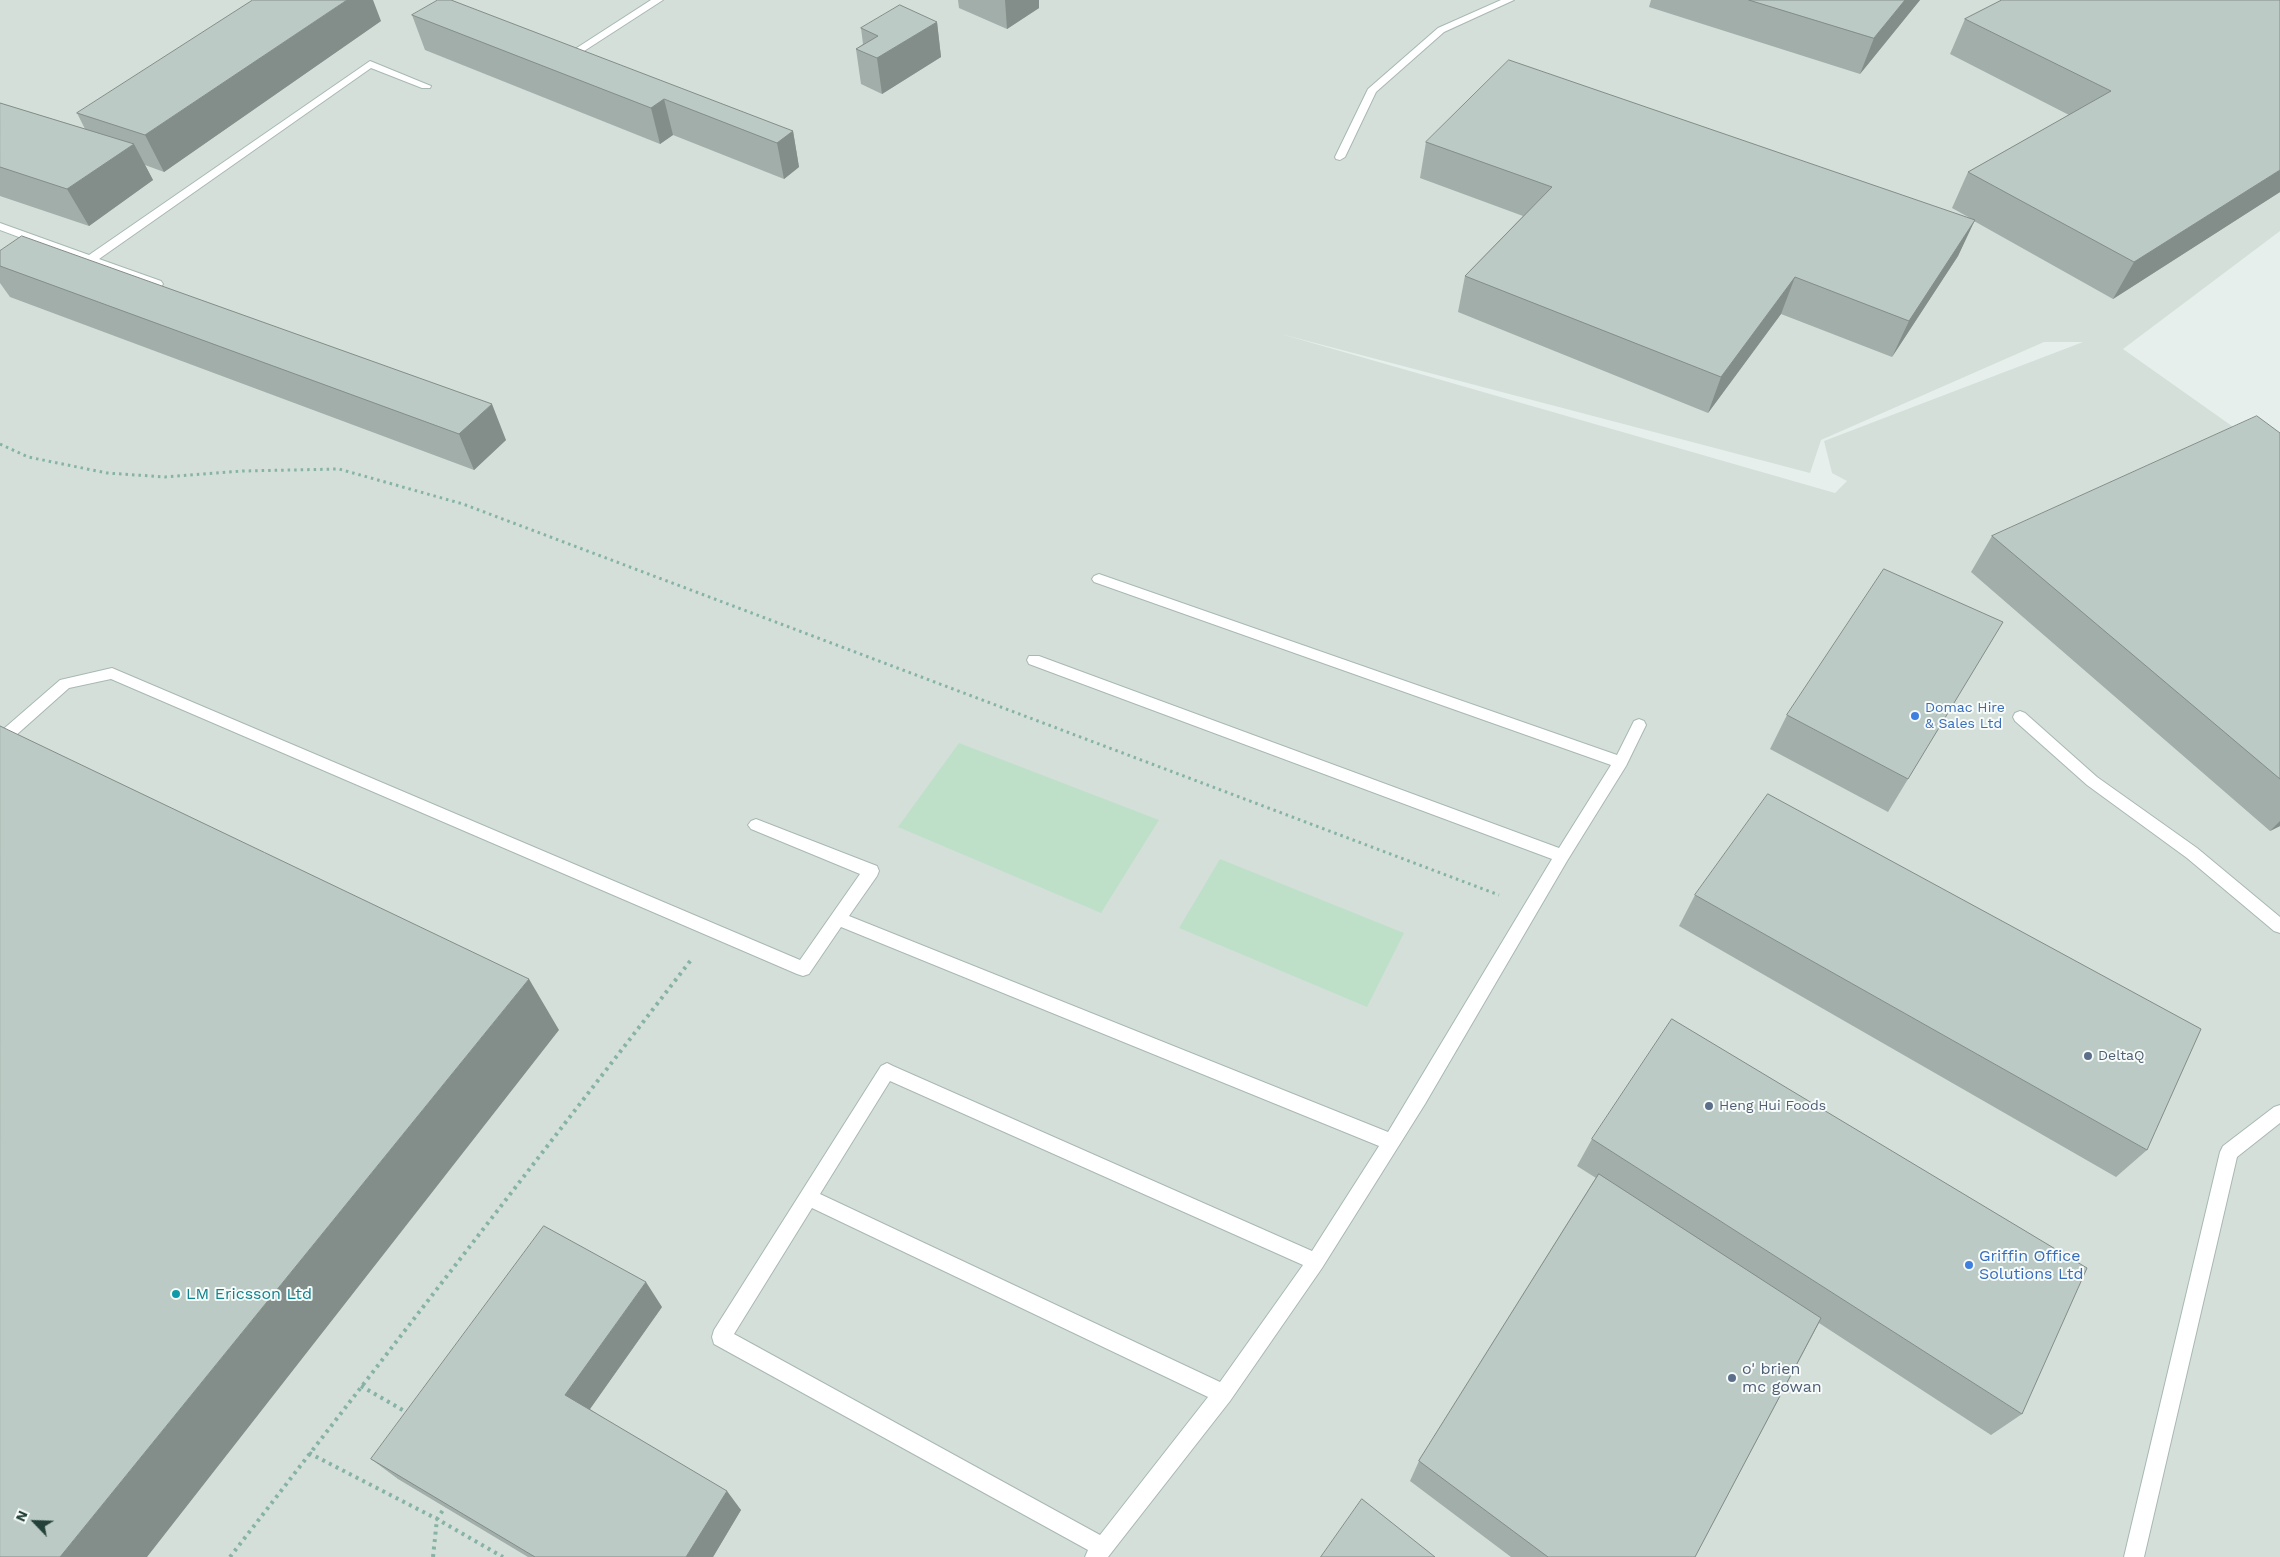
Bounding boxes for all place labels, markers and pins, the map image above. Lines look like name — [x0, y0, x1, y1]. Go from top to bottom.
place label: Domac Hire & Sales Ltd — [1925, 700, 2005, 732]
marker: Domac Hire & Sales Ltd — [1909, 710, 1921, 722]
place label: DeltaQ — [2098, 1048, 2144, 1064]
marker: DeltaQ — [2082, 1050, 2094, 1062]
place label: Heng Hui Foods — [1719, 1098, 1826, 1114]
marker: Heng Hui Foods — [1703, 1100, 1715, 1112]
place label: Griffin Office Solutions Ltd — [1979, 1246, 2084, 1284]
marker: Griffin Office Solutions Ltd — [1963, 1259, 1975, 1271]
place label: LM Ericsson Ltd — [186, 1284, 312, 1304]
marker: LM Ericsson Ltd — [170, 1288, 182, 1300]
place label: o' brien mc gowan — [1742, 1359, 1822, 1397]
marker: o' brien mc gowan — [1726, 1372, 1738, 1384]

